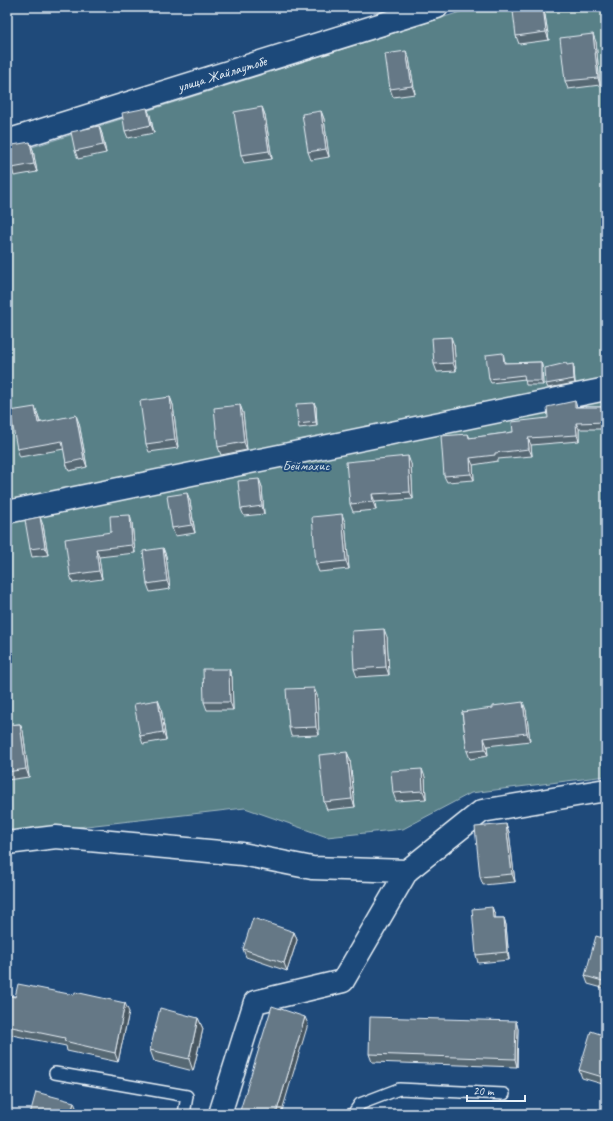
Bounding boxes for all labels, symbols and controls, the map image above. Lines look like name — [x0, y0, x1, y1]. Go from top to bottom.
street label: улица Жайлаутобе — [174, 52, 270, 96]
park label: Беймахис — [282, 457, 330, 474]
scale bar — [467, 1077, 525, 1103]
text: 20 m — [473, 1083, 495, 1099]

